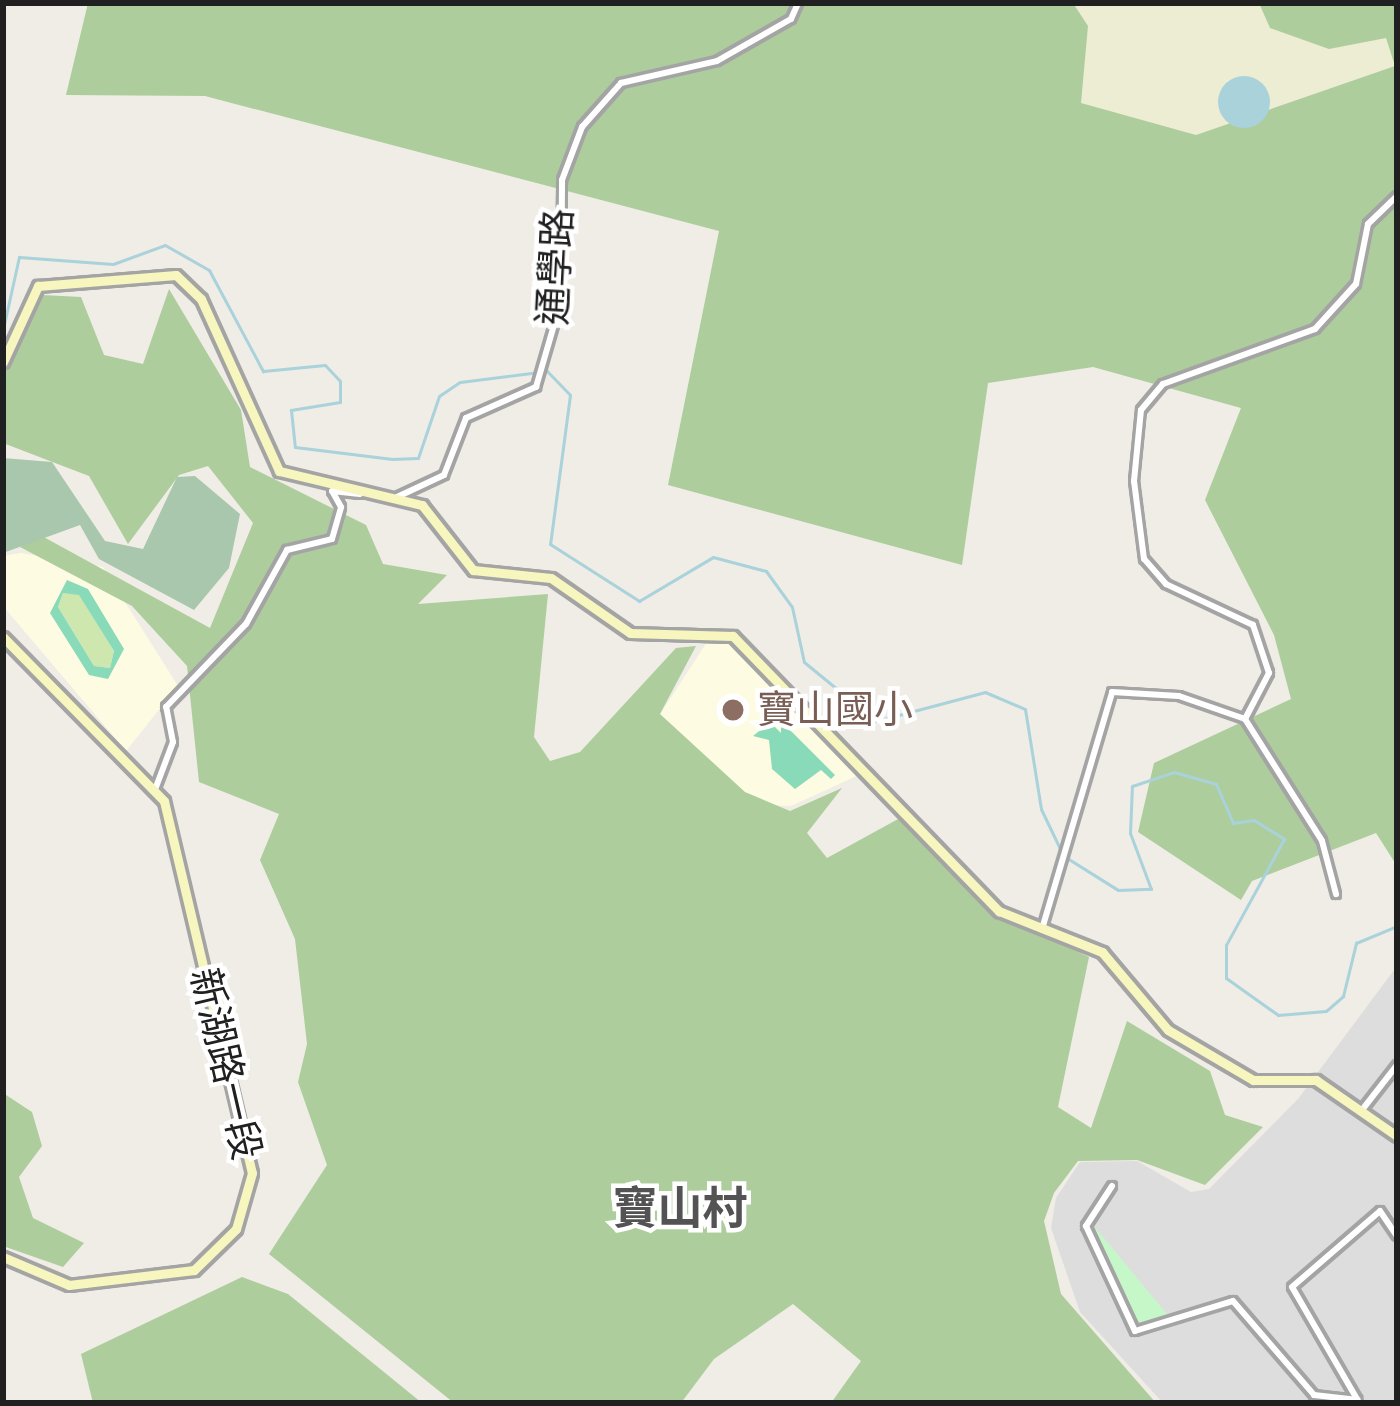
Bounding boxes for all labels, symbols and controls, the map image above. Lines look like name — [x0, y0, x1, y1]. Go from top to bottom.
street label: 通學路 — [530, 207, 582, 327]
place label: 寶山國小 — [757, 687, 913, 733]
marker: 寶山國小 — [720, 697, 746, 723]
street label: 新湖路一段 — [180, 964, 270, 1164]
district label: 寶山村 — [613, 1182, 747, 1236]

